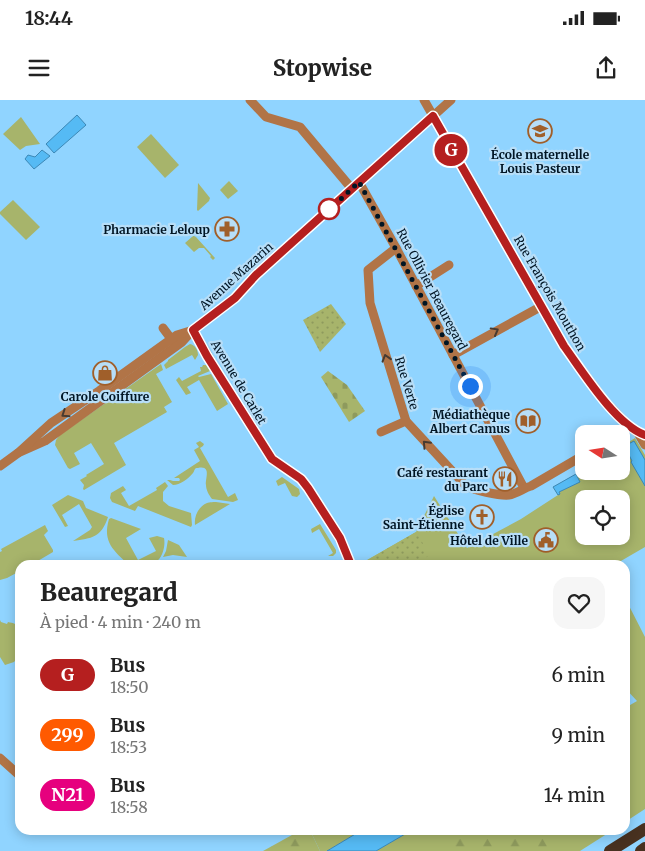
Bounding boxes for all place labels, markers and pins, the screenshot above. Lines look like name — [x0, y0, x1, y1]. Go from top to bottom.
school or university icon: École maternelle Louis Pasteur — [527, 118, 553, 144]
place label: École maternelle Louis Pasteur — [491, 146, 590, 176]
unlabelled marker — [318, 198, 340, 220]
pharmacy icon: Pharmacie Leloup — [214, 216, 240, 242]
place label: Pharmacie Leloup — [103, 222, 210, 237]
shop icon: Carole Coiffure — [92, 360, 118, 386]
place label: Carole Coiffure — [61, 389, 150, 404]
place label: Médiathèque Albert Camus — [429, 407, 510, 436]
library icon: Médiathèque Albert Camus — [515, 408, 541, 434]
place label: Café restaurant du Parc — [397, 465, 488, 494]
restaurant icon: Café restaurant du Parc — [492, 466, 518, 492]
place label: Église Saint-Étienne — [383, 502, 465, 532]
church icon: Église Saint-Étienne — [469, 504, 495, 530]
public building icon: Hôtel de Ville — [533, 527, 559, 553]
place label: Hôtel de Ville — [450, 533, 528, 548]

